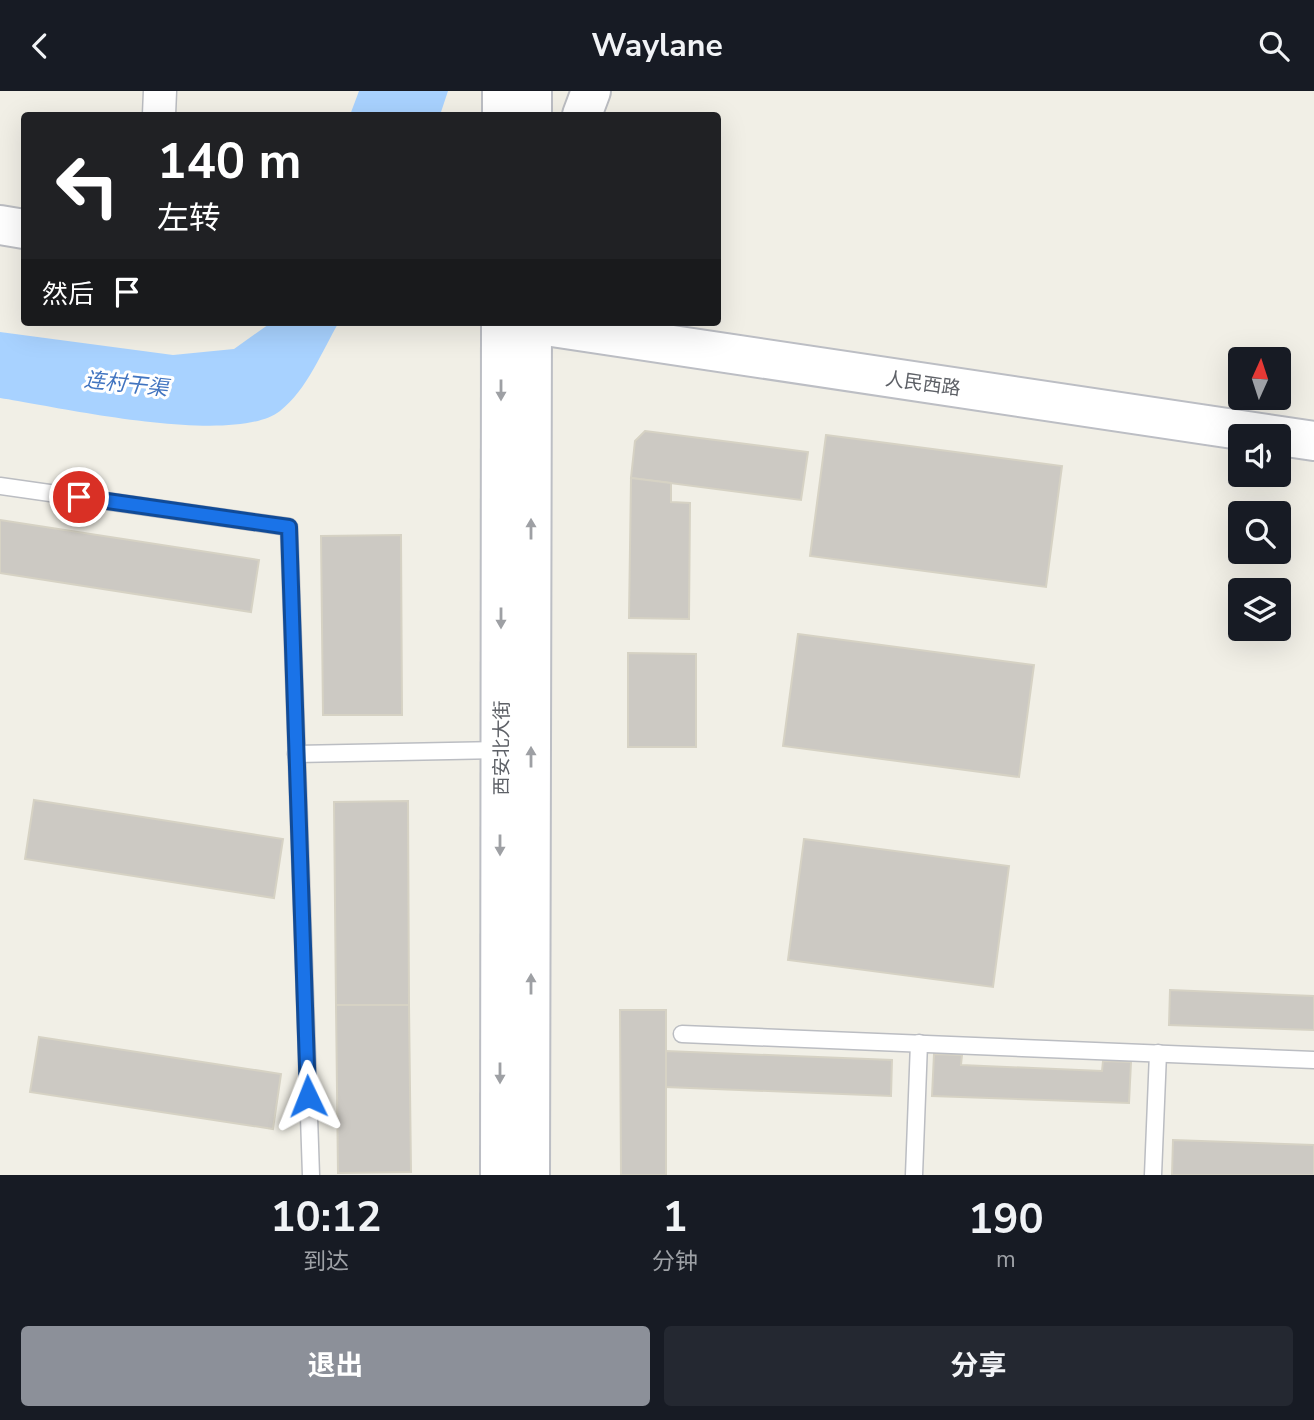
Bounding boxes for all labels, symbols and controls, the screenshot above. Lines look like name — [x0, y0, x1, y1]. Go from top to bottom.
text: Waylane — [591, 24, 723, 67]
icon: back — [21, 27, 59, 65]
icon: search — [1255, 27, 1293, 65]
text: 140 m — [157, 128, 301, 195]
icon: left — [42, 140, 133, 231]
text: 左转 — [157, 197, 221, 240]
icon: arrive — [108, 273, 146, 311]
text: 然后 — [42, 277, 94, 312]
north arrow — [1228, 347, 1292, 409]
map controls — [1228, 347, 1291, 641]
water label: 连村干渠 — [83, 366, 172, 403]
street label: 人民西路 — [883, 366, 962, 402]
one-way arrow — [495, 379, 507, 401]
button: sound — [1228, 424, 1291, 487]
pin — [49, 467, 109, 527]
icon: arrive — [60, 478, 98, 516]
button: search — [1228, 501, 1291, 564]
one-way arrow — [525, 518, 537, 540]
button: layers — [1228, 578, 1291, 641]
one-way arrow — [495, 607, 507, 629]
street label: 西安北大街 — [489, 700, 515, 796]
one-way arrow — [525, 746, 537, 768]
one-way arrow — [495, 834, 506, 856]
one-way arrow — [525, 973, 537, 995]
position arrow — [271, 1059, 345, 1133]
one-way arrow — [494, 1062, 506, 1084]
text: 10:12 — [270, 1189, 382, 1246]
text: 1 — [662, 1189, 687, 1246]
text: 190 — [968, 1191, 1044, 1248]
text: m — [996, 1244, 1016, 1275]
text: 到达 — [303, 1246, 349, 1277]
text: 分钟 — [652, 1246, 698, 1277]
button: 退出 — [21, 1326, 650, 1406]
button: 分享 — [664, 1326, 1293, 1406]

